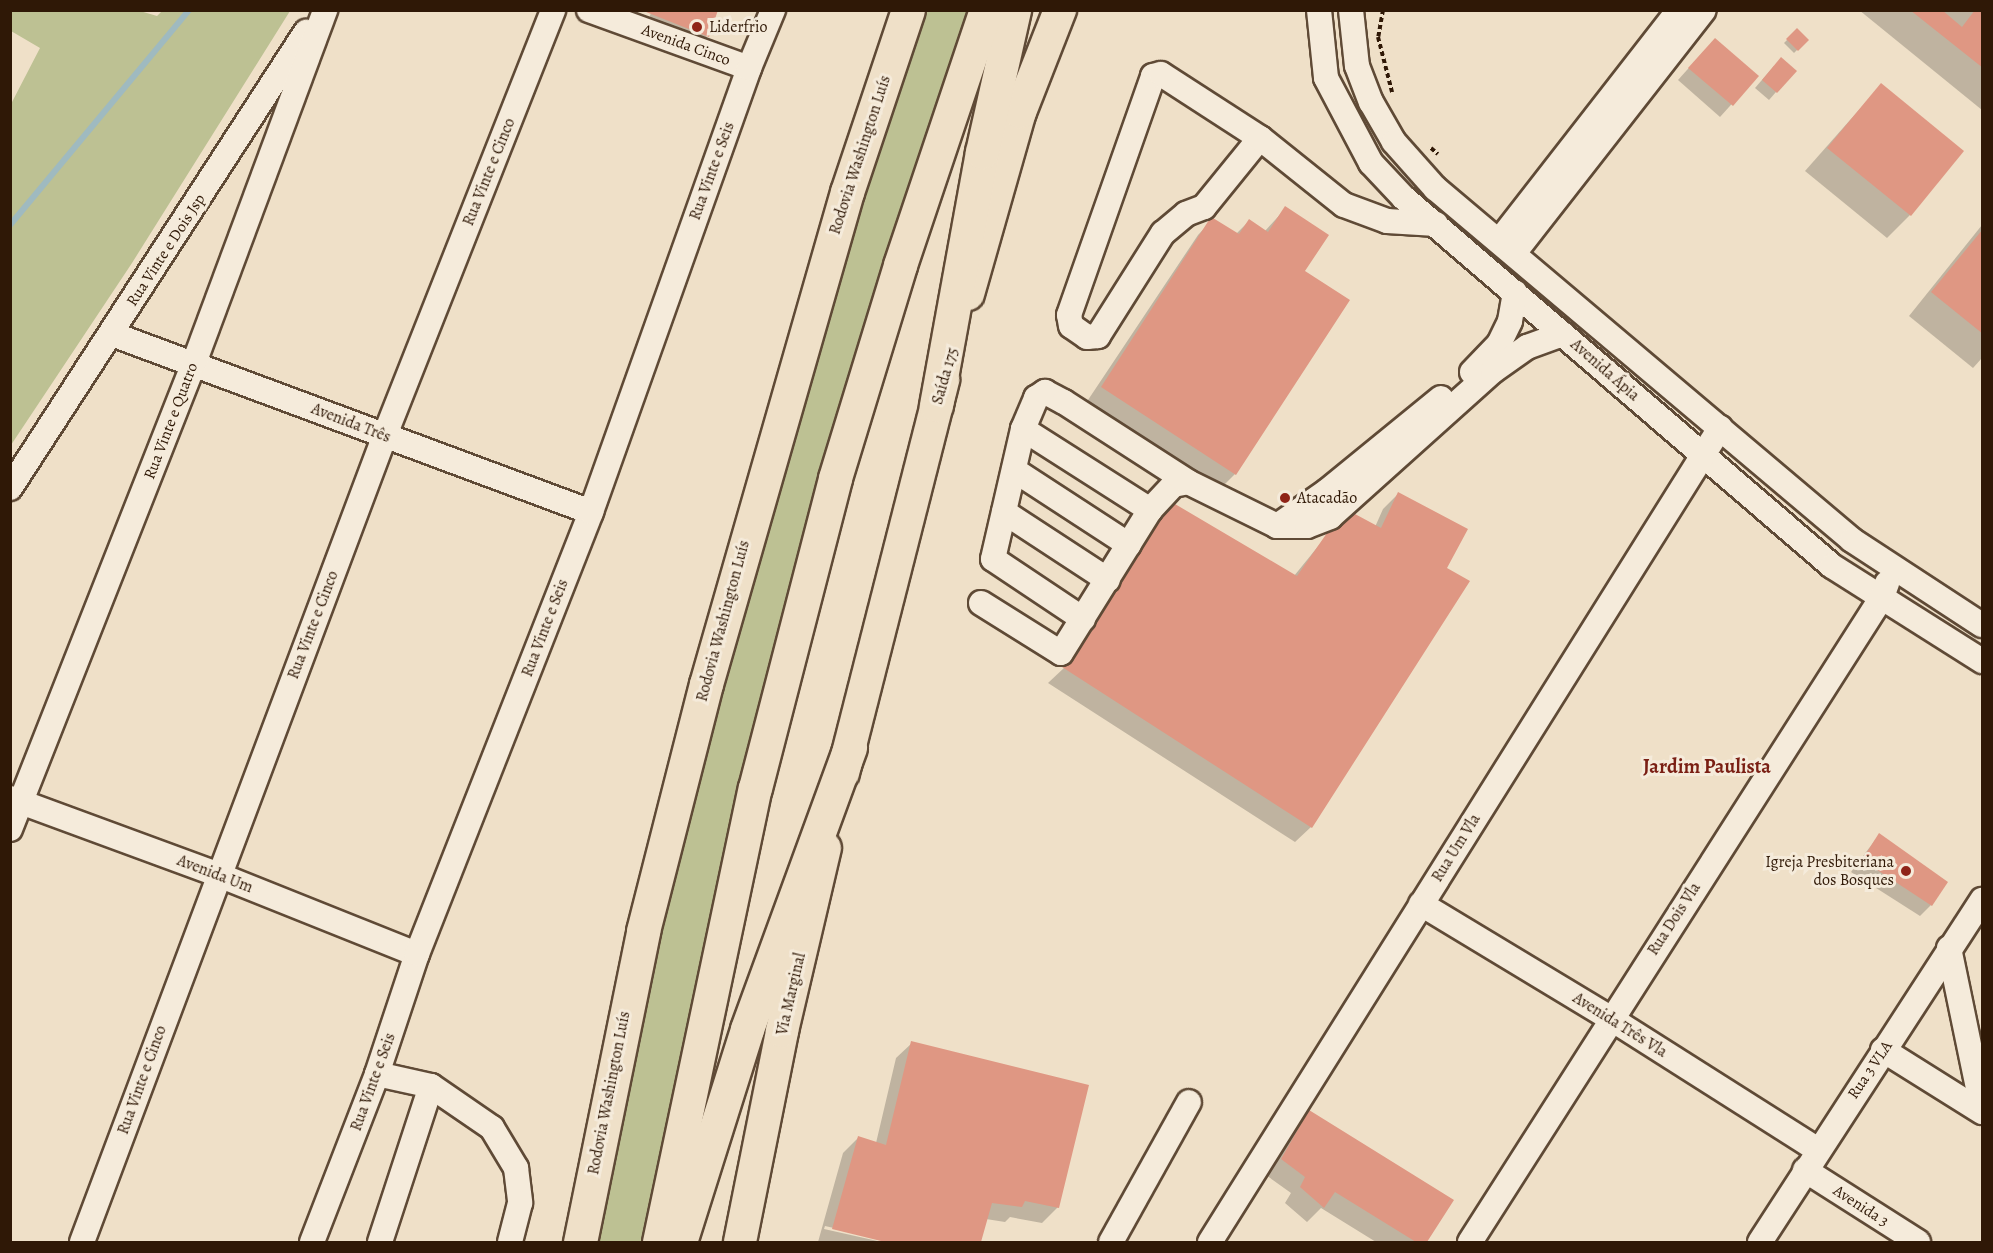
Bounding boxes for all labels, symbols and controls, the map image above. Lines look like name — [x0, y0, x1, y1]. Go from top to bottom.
place label: Liderfrio — [709, 17, 767, 37]
street label: Avenida Cinco — [639, 20, 733, 70]
marker: Liderfrio — [690, 20, 704, 34]
street label: Rodovia Washington Luís — [825, 73, 895, 237]
street label: Rua Vinte e Cinco — [459, 115, 519, 229]
street label: Rua Vinte e Seis — [685, 119, 739, 223]
street label: Rua Vinte e Dois Jsp — [123, 190, 209, 310]
street label: Avenida Ápia — [1567, 335, 1643, 405]
street label: Saída 175 — [928, 345, 962, 407]
street label: Rua Vinte e Quatro — [140, 360, 202, 482]
street label: Avenida Três — [309, 399, 393, 447]
place label: Atacadão — [1297, 488, 1357, 508]
marker: Atacadão — [1278, 491, 1292, 505]
street label: Rodovia Washington Luís — [692, 538, 754, 704]
street label: Rua Vinte e Cinco — [284, 568, 342, 682]
street label: Rua Vinte e Seis — [518, 576, 572, 680]
district label: Jardim Paulista — [1643, 754, 1771, 778]
street label: Rua Um Vla — [1428, 810, 1484, 886]
street label: Avenida Um — [174, 851, 256, 897]
place label: Igreja Presbiteriana dos Bosques — [1765, 852, 1894, 890]
marker: Igreja Presbiteriana dos Bosques — [1899, 864, 1913, 878]
street label: Rua Dois Vla — [1643, 879, 1705, 959]
street label: Via Marginal — [772, 951, 810, 1037]
street label: Avenida Três Vla — [1569, 988, 1671, 1062]
street label: Rodovia Washington Luís — [584, 1010, 634, 1176]
street label: Rua Vinte e Cinco — [113, 1023, 171, 1137]
street label: Rua Vinte e Seis — [346, 1030, 400, 1134]
street label: Rua 3 VLA — [1844, 1037, 1896, 1103]
street label: Avenida 3 — [1830, 1181, 1892, 1231]

